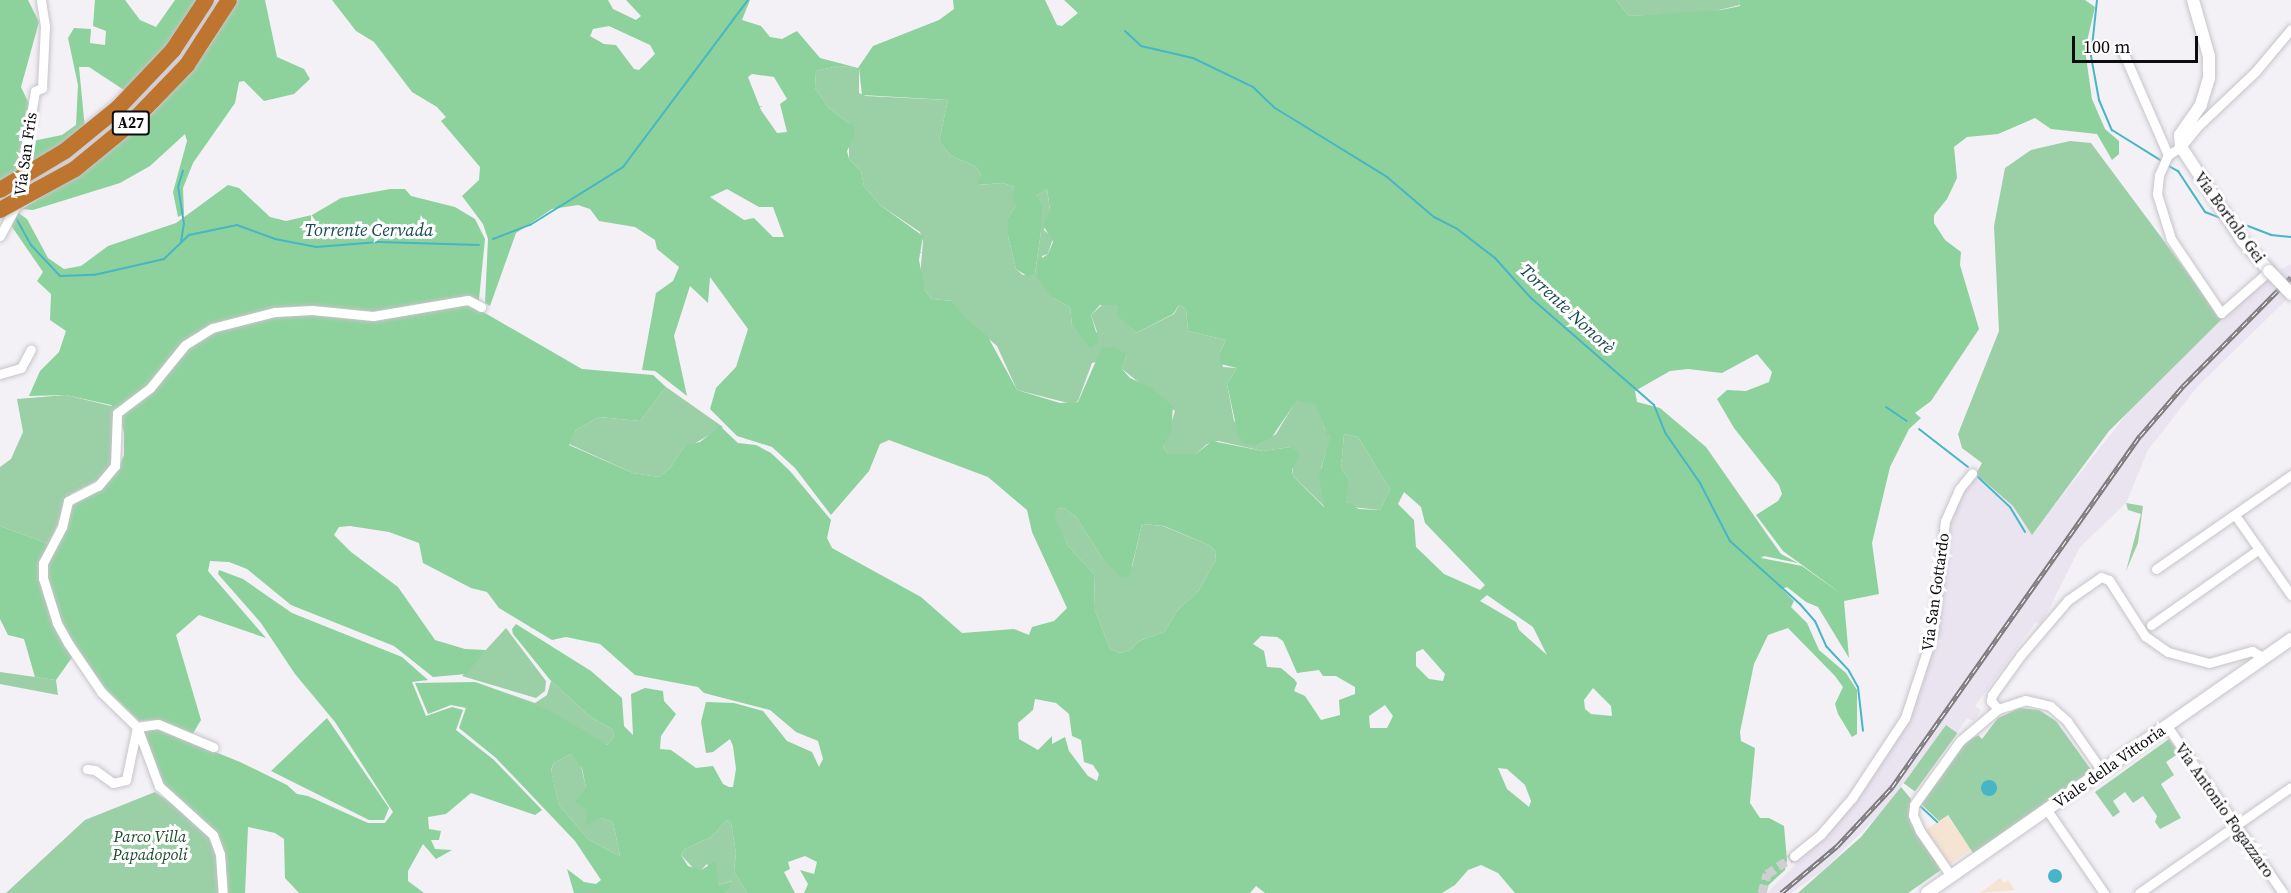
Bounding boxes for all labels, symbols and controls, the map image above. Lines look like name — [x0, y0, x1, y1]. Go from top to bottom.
scale bar — [2075, 24, 2201, 62]
text: 100 m — [2083, 34, 2130, 59]
street label: Via San Fris — [10, 111, 40, 197]
road number: A27 — [112, 111, 150, 135]
street label: Via Bortolo Gei — [2191, 168, 2269, 266]
water label: Torrente Cervada — [304, 219, 434, 241]
water label: Torrente Nonorè — [1515, 260, 1619, 358]
street label: Via San Gottardo — [1917, 532, 1953, 652]
street label: Viale della Vittoria — [2049, 720, 2169, 812]
street label: Via Antonio Fogazzaro — [2171, 739, 2279, 881]
park label: Parco Villa Papadopoli — [112, 826, 188, 864]

